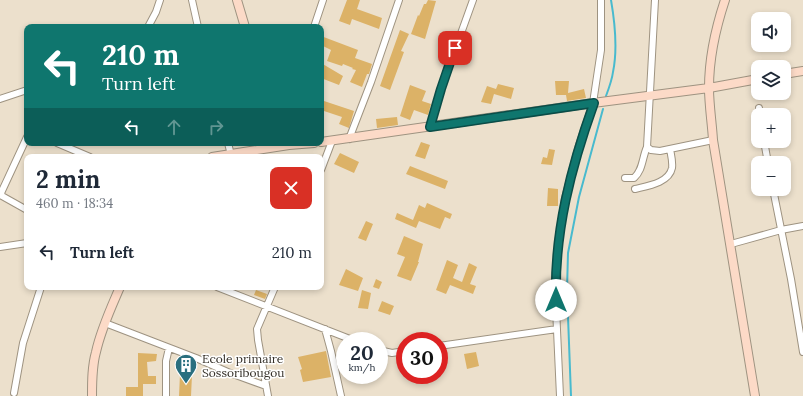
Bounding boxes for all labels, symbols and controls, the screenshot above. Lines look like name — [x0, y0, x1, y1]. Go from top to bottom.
map controls — [751, 12, 791, 196]
button: sound — [751, 12, 791, 52]
pin — [438, 31, 472, 65]
text: 210 m — [102, 37, 179, 73]
icon: arrive — [444, 37, 466, 59]
icon: left — [36, 40, 88, 92]
button: layers — [751, 60, 791, 100]
text: Turn left — [102, 72, 175, 95]
button: + — [751, 108, 791, 148]
icon: left — [121, 116, 143, 138]
icon: ahead — [163, 116, 185, 138]
icon: right — [205, 116, 227, 138]
button: − — [751, 156, 791, 196]
text: 2 min — [36, 164, 100, 195]
button: close — [270, 167, 312, 209]
text: 460 m · 18:34 — [36, 195, 113, 212]
icon: left — [36, 241, 58, 263]
text: Turn left — [70, 243, 134, 262]
text: 210 m — [272, 243, 312, 262]
position arrow — [535, 279, 577, 321]
speed limit sign: 30 — [396, 332, 448, 384]
text: 20 — [350, 340, 374, 365]
place label: Ecole primaire Sossoribougou — [202, 351, 284, 380]
building icon: Ecole primaire Sossoribougou — [173, 352, 199, 385]
text: km/h — [348, 361, 376, 374]

